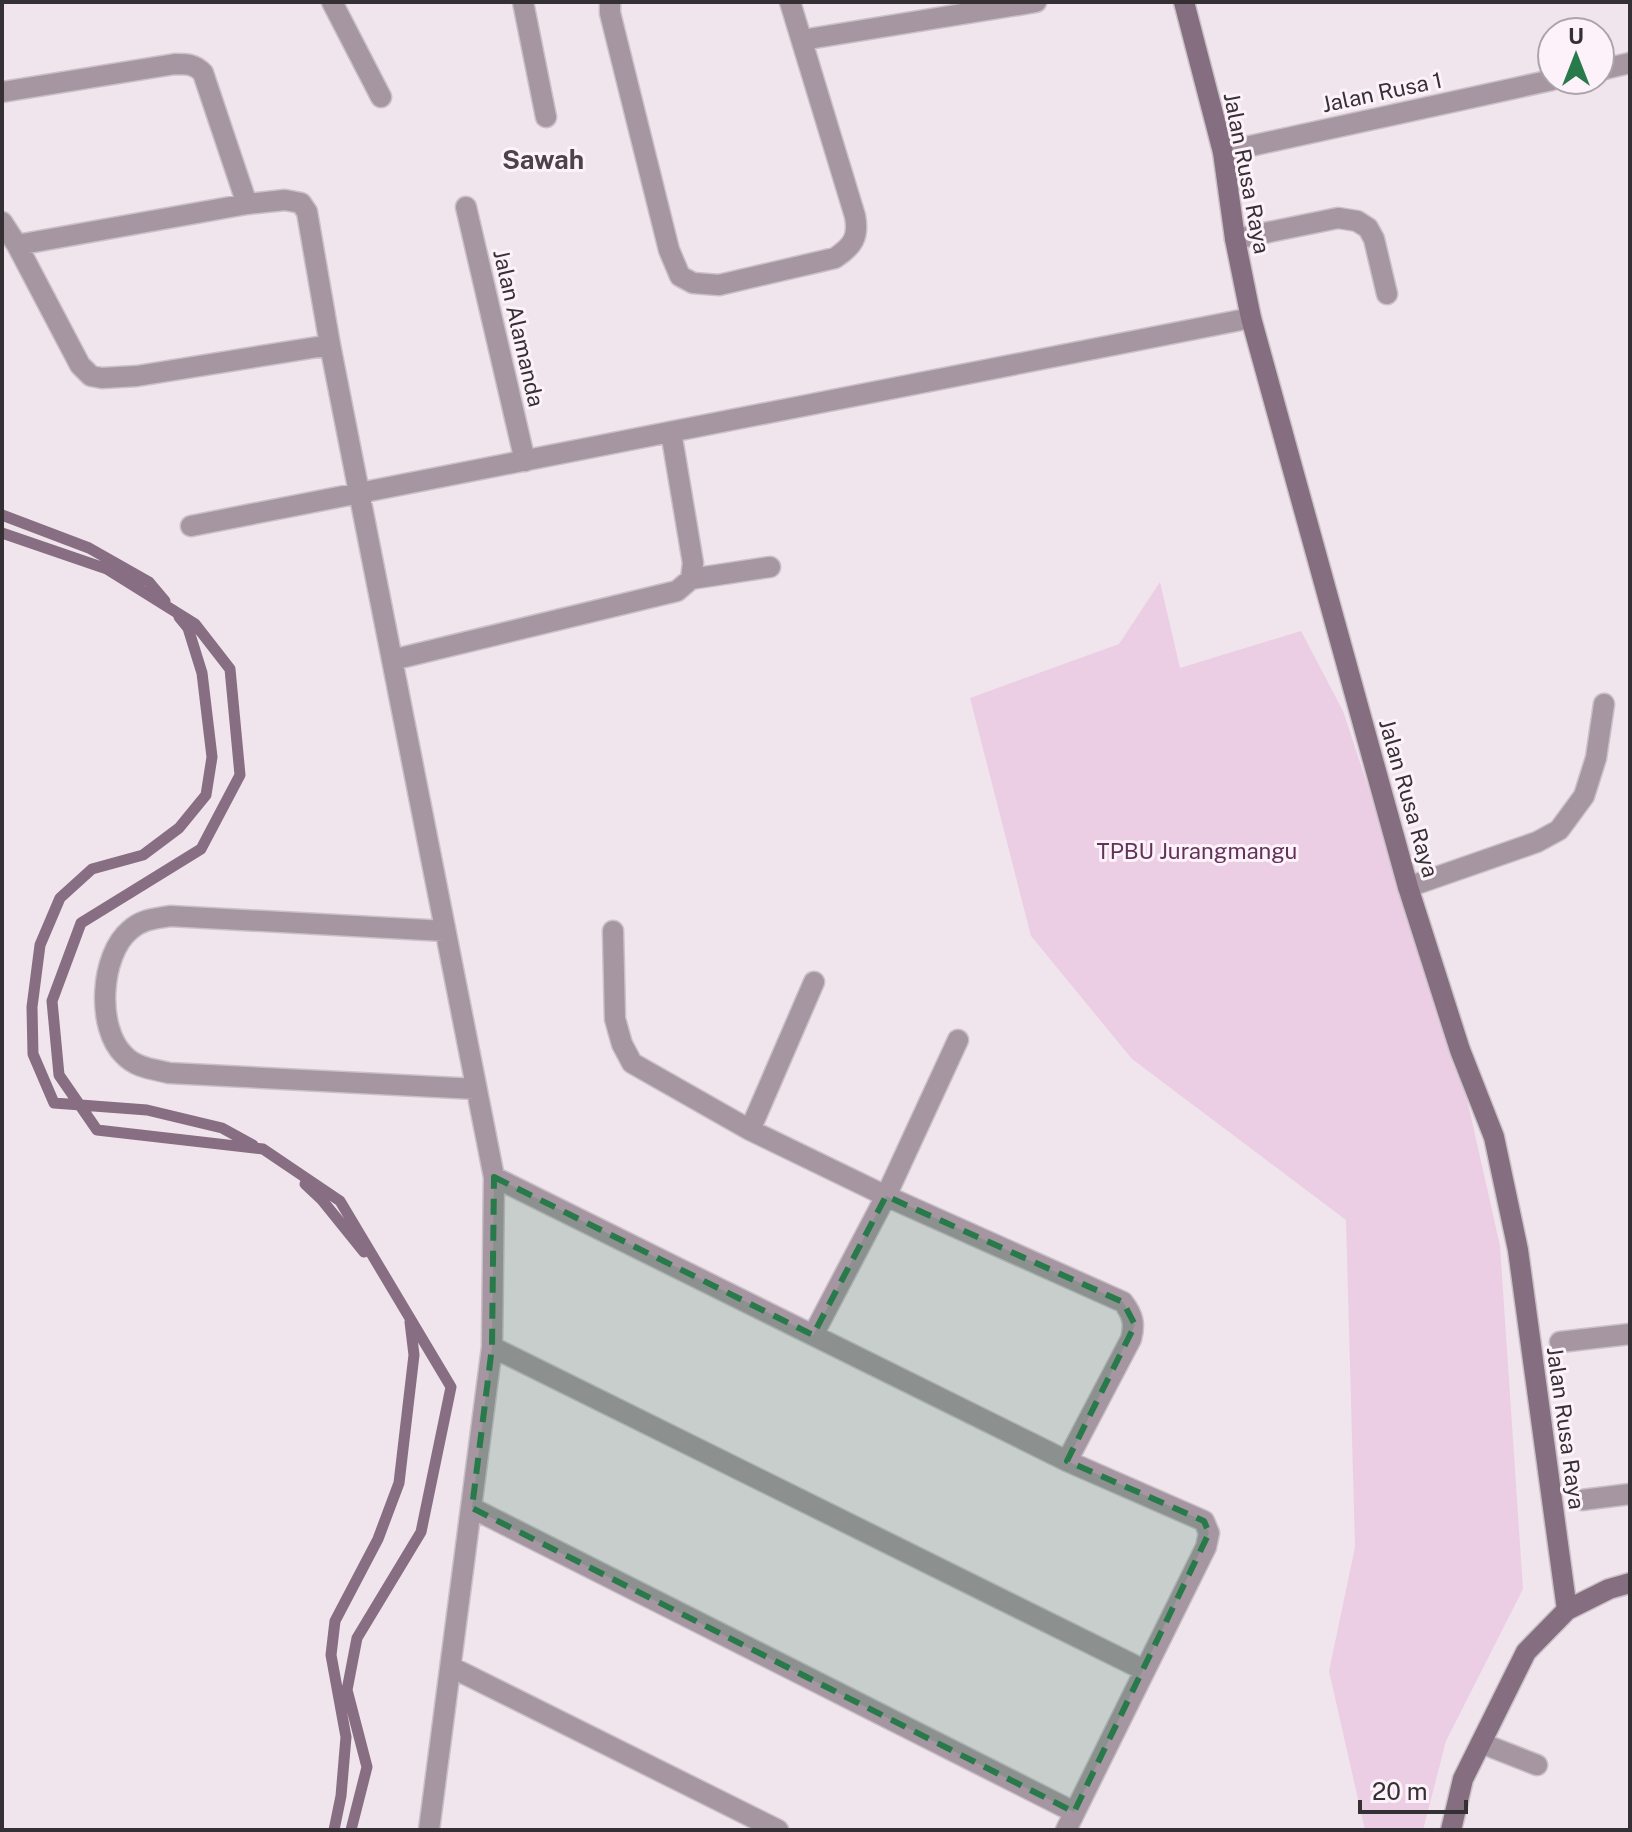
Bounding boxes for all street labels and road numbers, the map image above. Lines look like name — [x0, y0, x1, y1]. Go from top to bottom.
street label: Jalan Rusa 1 — [1319, 67, 1445, 117]
street label: Jalan Rusa Raya — [1219, 90, 1275, 256]
street label: Jalan Alamanda — [488, 247, 550, 409]
street label: Jalan Rusa Raya — [1374, 716, 1444, 880]
street label: Jalan Rusa Raya — [1542, 1345, 1590, 1511]

